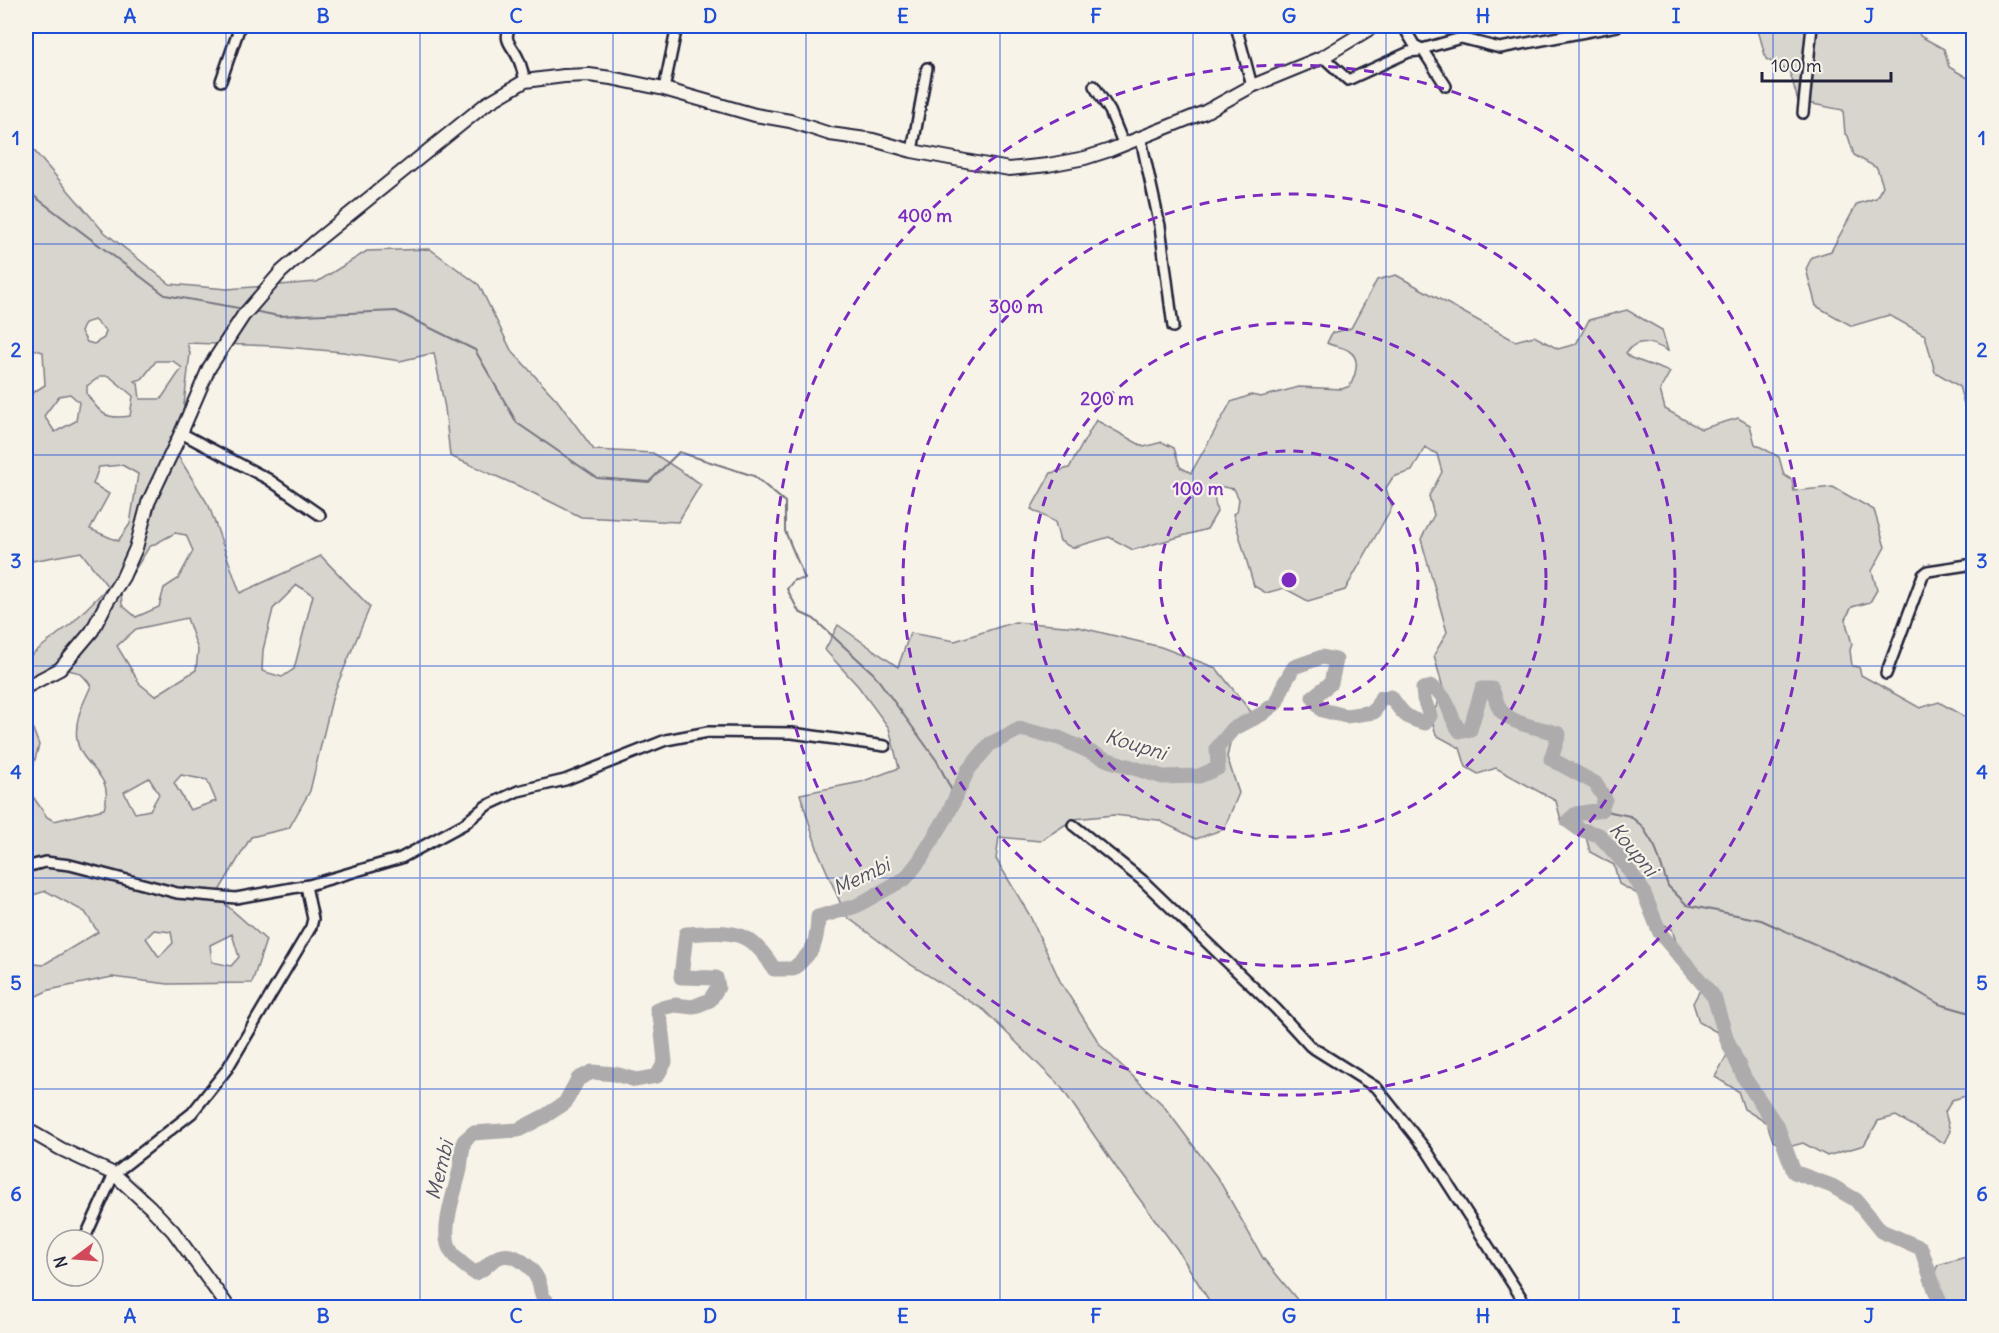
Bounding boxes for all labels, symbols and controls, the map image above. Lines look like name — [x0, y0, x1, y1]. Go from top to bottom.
text: A — [124, 3, 137, 28]
text: B — [316, 3, 330, 28]
text: C — [509, 3, 523, 28]
text: D — [703, 3, 717, 28]
text: E — [897, 3, 909, 28]
text: F — [1090, 3, 1102, 28]
text: G — [1282, 3, 1296, 28]
text: H — [1476, 3, 1490, 28]
text: I — [1672, 3, 1681, 28]
text: J — [1864, 3, 1875, 28]
scale bar — [1762, 45, 1891, 83]
text: 100 m — [1771, 54, 1822, 77]
text: 1 — [12, 125, 20, 150]
text: 1 — [1978, 125, 1986, 150]
text: 400 m — [898, 204, 952, 227]
text: 300 m — [989, 295, 1043, 318]
text: 2 — [11, 337, 22, 362]
text: 2 — [1977, 337, 1988, 362]
text: 200 m — [1080, 387, 1134, 410]
text: 100 m — [1173, 477, 1224, 500]
text: 3 — [10, 548, 22, 573]
text: 3 — [1976, 548, 1988, 573]
centre of rings — [1279, 570, 1299, 590]
water label: Koupni — [1102, 723, 1172, 766]
text: 4 — [10, 759, 22, 784]
text: 4 — [1976, 759, 1988, 784]
water label: Koupni — [1604, 817, 1665, 883]
water label: Membi — [829, 851, 896, 900]
text: 5 — [10, 970, 22, 995]
text: 5 — [1976, 970, 1988, 995]
water label: Membi — [420, 1135, 459, 1202]
text: 6 — [10, 1181, 22, 1206]
text: 6 — [1976, 1181, 1988, 1206]
north arrow — [45, 1228, 105, 1288]
text: N — [49, 1254, 72, 1270]
text: A — [124, 1303, 137, 1328]
text: B — [316, 1303, 330, 1328]
text: C — [509, 1303, 523, 1328]
text: D — [703, 1303, 717, 1328]
text: E — [897, 1303, 909, 1328]
text: F — [1090, 1303, 1102, 1328]
text: G — [1282, 1303, 1296, 1328]
text: H — [1476, 1303, 1490, 1328]
text: I — [1672, 1303, 1681, 1328]
text: J — [1864, 1303, 1875, 1328]

